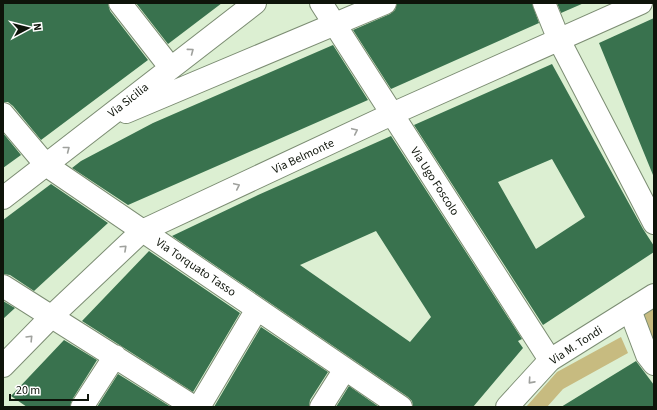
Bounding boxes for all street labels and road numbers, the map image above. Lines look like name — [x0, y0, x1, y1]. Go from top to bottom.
street label: Via Sicilia — [104, 79, 152, 122]
street label: Via Belmonte — [269, 135, 337, 178]
street label: Via Ugo Foscolo — [406, 144, 463, 219]
street label: Via Torquato Tasso — [152, 234, 239, 301]
street label: Via M. Tondi — [546, 322, 606, 369]

